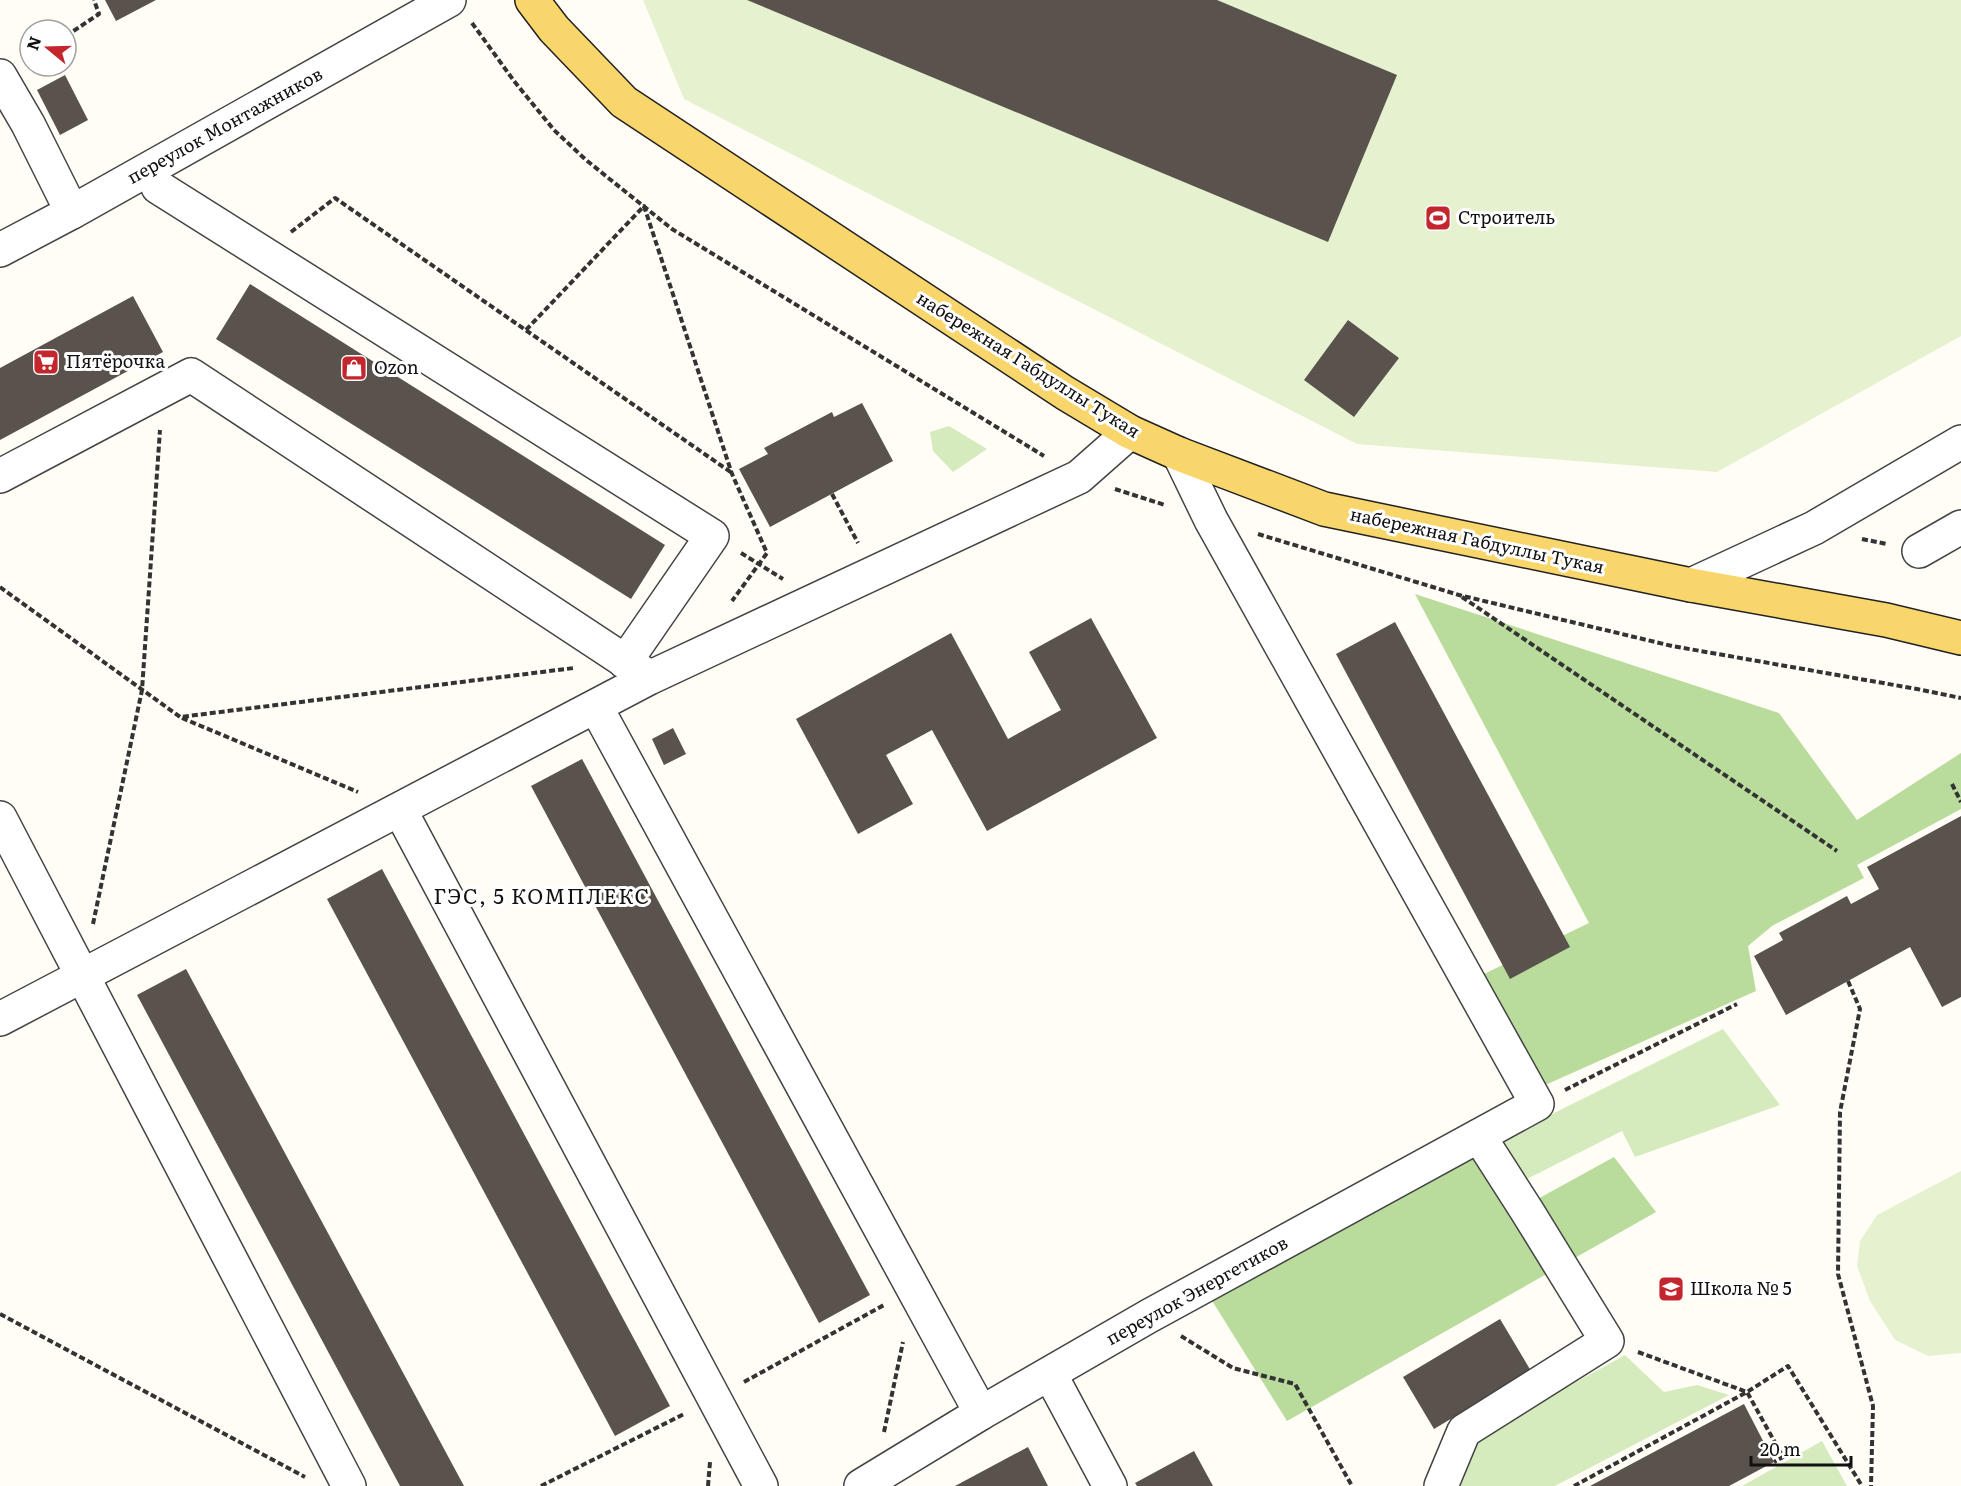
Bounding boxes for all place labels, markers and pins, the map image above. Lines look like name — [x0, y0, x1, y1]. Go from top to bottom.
sports icon: Строитель — [1423, 203, 1453, 233]
place label: Строитель — [1458, 203, 1555, 230]
supermarket icon: Пятёрочка — [31, 347, 61, 377]
place label: Пятёрочка — [66, 347, 165, 374]
shop icon: Ozon — [339, 353, 369, 383]
place label: Ozon — [374, 353, 419, 380]
school or university icon: Школа № 5 — [1656, 1274, 1686, 1304]
place label: Школа № 5 — [1690, 1274, 1792, 1301]

